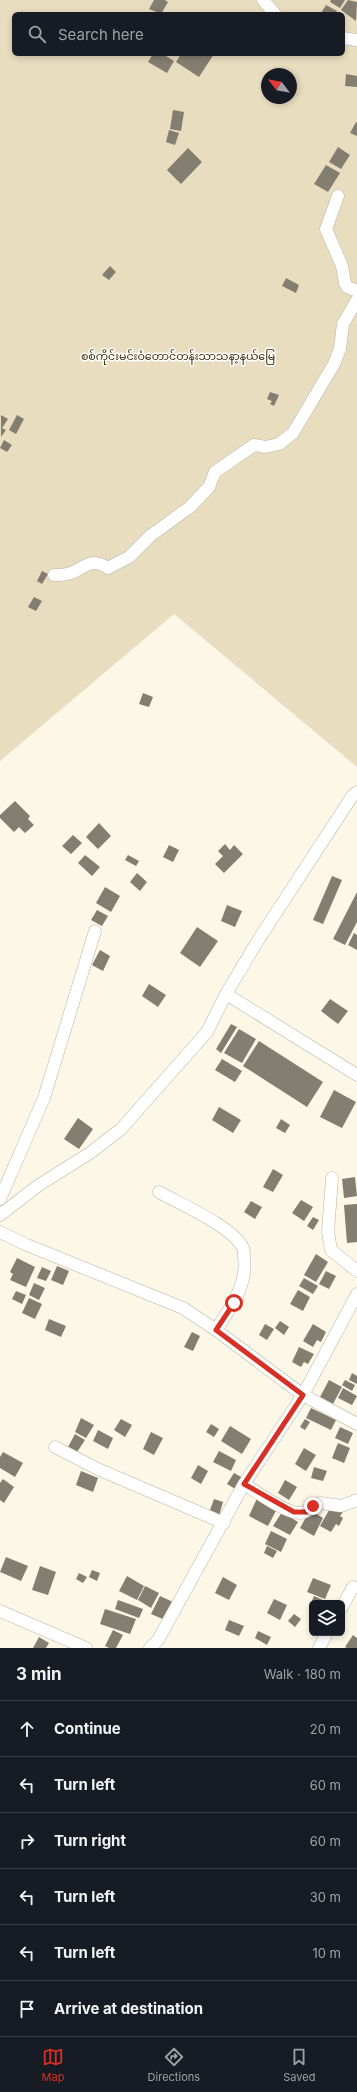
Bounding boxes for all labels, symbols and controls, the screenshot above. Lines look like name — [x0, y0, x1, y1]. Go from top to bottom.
search box — [12, 12, 345, 56]
icon: search — [26, 23, 48, 45]
text: Search here — [58, 25, 144, 44]
north arrow — [261, 68, 297, 104]
park label: စစ်ကိုင်းမင်းဝံတောင်တန်းသာသနာ့နယ်မြေ — [81, 349, 275, 365]
route start — [225, 1294, 243, 1312]
route end — [304, 1497, 322, 1515]
map controls — [309, 1600, 345, 1636]
button: layers — [309, 1600, 345, 1636]
text: 3 min — [16, 1664, 62, 1684]
text: Walk · 180 m — [264, 1666, 341, 1682]
icon: ahead — [16, 1718, 38, 1740]
text: Continue — [54, 1719, 121, 1738]
text: 20 m — [310, 1721, 341, 1737]
icon: left — [16, 1774, 38, 1796]
text: Turn left — [54, 1775, 115, 1794]
text: 60 m — [310, 1777, 341, 1793]
icon: right — [16, 1830, 38, 1852]
text: Turn right — [54, 1831, 126, 1850]
text: 60 m — [310, 1833, 341, 1849]
icon: left — [16, 1886, 38, 1908]
text: Turn left — [54, 1887, 115, 1906]
text: 30 m — [310, 1889, 341, 1905]
icon: left — [16, 1942, 38, 1964]
text: Turn left — [54, 1943, 115, 1962]
text: 10 m — [312, 1945, 341, 1961]
icon: arrive — [16, 1998, 38, 2020]
text: Arrive at destination — [54, 1999, 203, 2018]
tab: Map — [42, 2046, 64, 2084]
tab: Directions — [148, 2046, 200, 2084]
tab: Saved — [283, 2046, 315, 2084]

